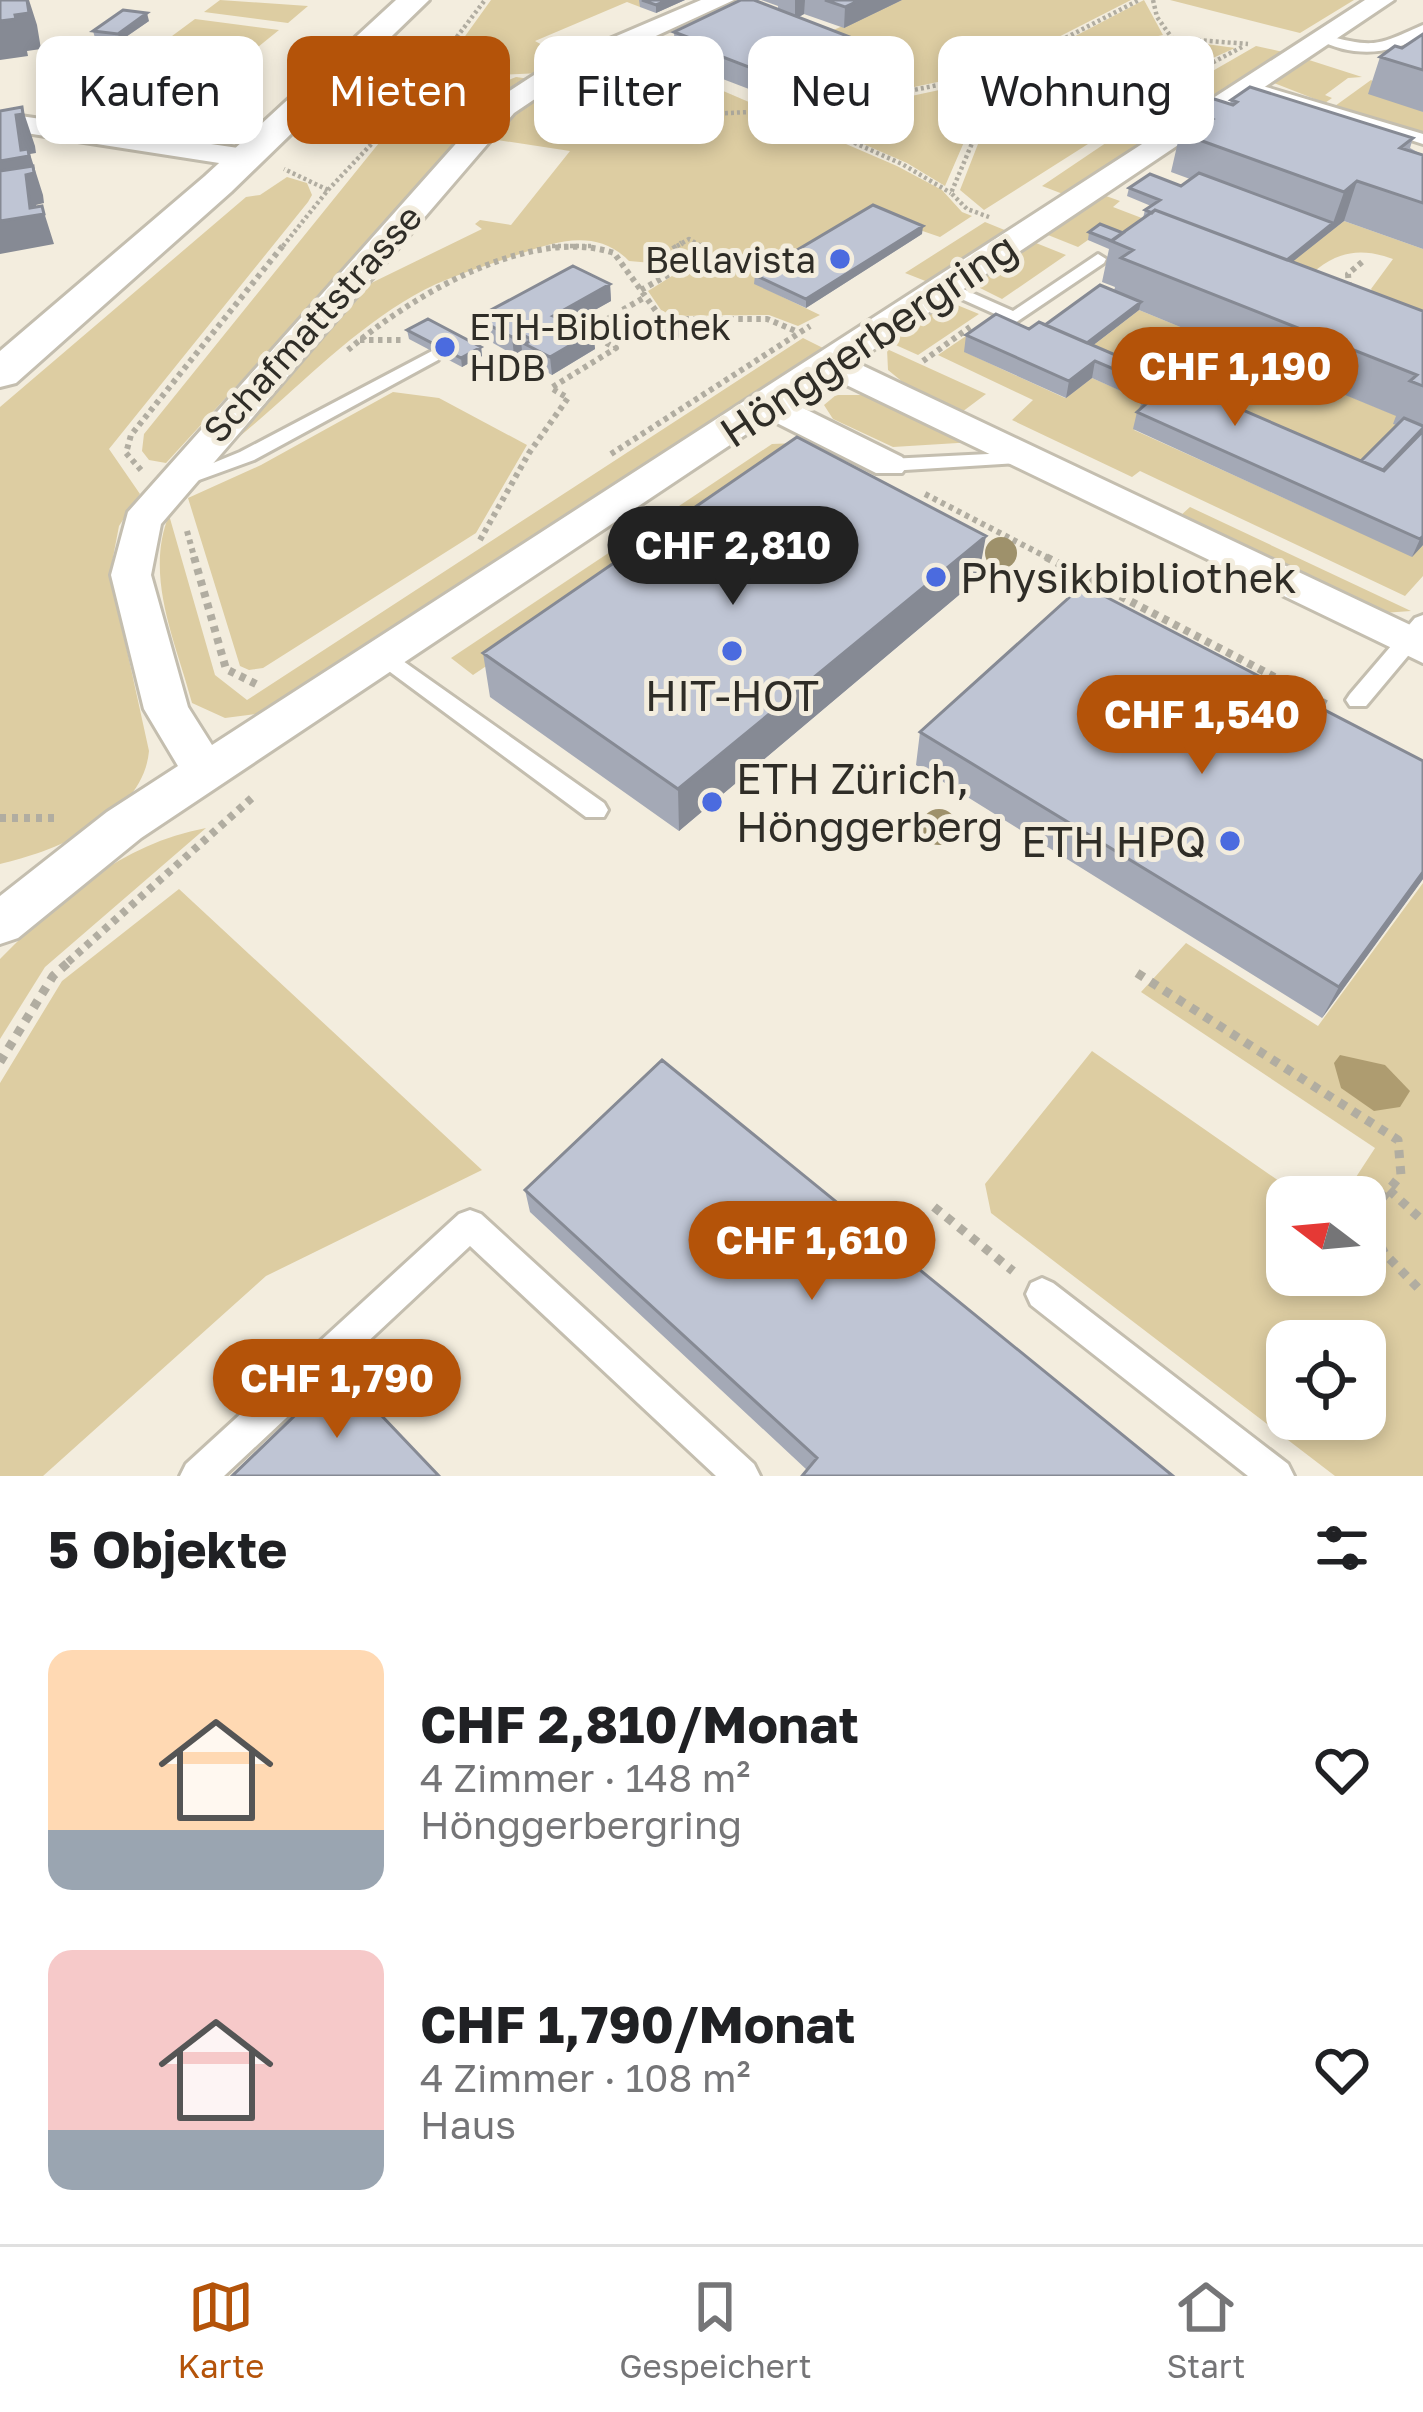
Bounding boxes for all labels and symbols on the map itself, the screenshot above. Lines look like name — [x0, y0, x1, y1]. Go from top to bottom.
street label: Schafmattstrasse — [194, 195, 430, 451]
street label: Hönggerbergring — [710, 221, 1026, 457]
place label: Bellavista — [645, 238, 816, 281]
marker: Bellavista — [827, 246, 853, 272]
place label: ETH-Bibliothek HDB — [469, 305, 731, 389]
pin: CHF 1,190 — [1098, 327, 1372, 429]
marker: ETH-Bibliothek HDB — [432, 334, 458, 360]
pin: CHF 2,810 — [596, 506, 870, 608]
place label: Physikbibliothek — [960, 552, 1297, 602]
marker: Physikbibliothek — [923, 564, 949, 590]
marker: HIT-HOT — [719, 638, 745, 664]
place label: HIT-HOT — [645, 670, 819, 720]
pin: CHF 1,540 — [1065, 675, 1339, 777]
place label: ETH Zürich, Hönggerberg — [736, 753, 1003, 851]
marker: ETH Zürich, Hönggerberg — [699, 789, 725, 815]
place label: ETH HPQ — [1021, 816, 1206, 866]
marker: ETH HPQ — [1217, 828, 1243, 854]
north arrow — [1266, 1176, 1386, 1296]
pin: CHF 1,610 — [675, 1201, 949, 1303]
pin: CHF 1,790 — [200, 1339, 474, 1441]

